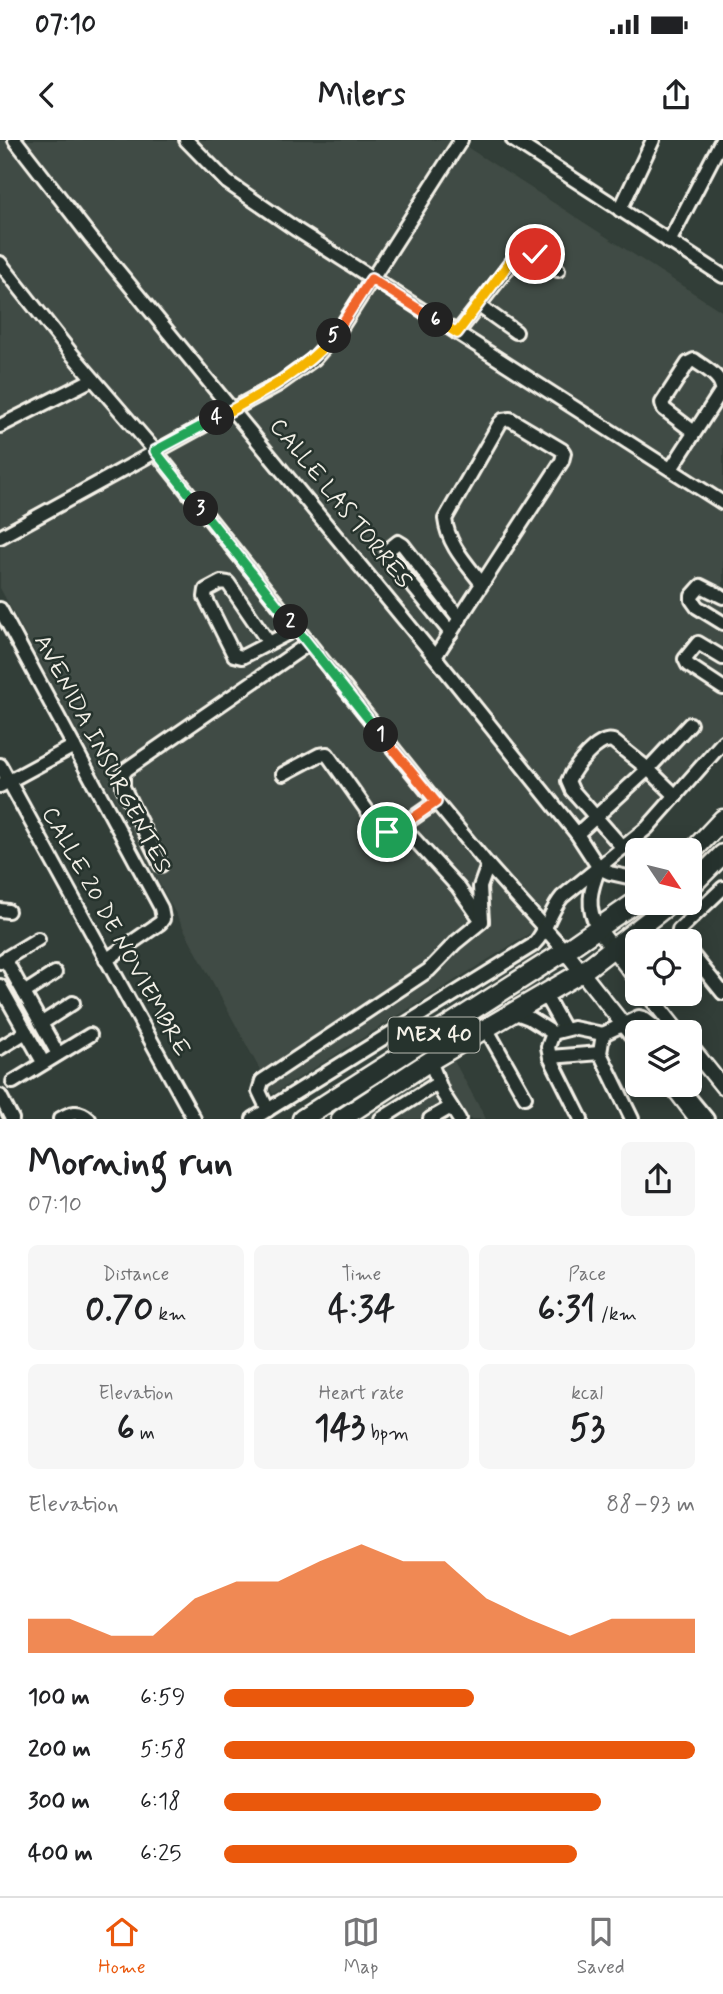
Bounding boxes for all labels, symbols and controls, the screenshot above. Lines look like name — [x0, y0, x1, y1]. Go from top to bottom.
text: 07:10 — [35, 8, 96, 42]
text: Milers — [318, 74, 405, 116]
icon: back — [28, 76, 66, 114]
icon: share — [657, 76, 695, 114]
pin — [505, 224, 565, 284]
icon: check — [516, 235, 554, 273]
pin: 6 — [418, 302, 453, 338]
text: 6 — [431, 307, 440, 332]
pin: 5 — [316, 318, 352, 354]
text: 5 — [328, 323, 339, 348]
pin: 4 — [200, 400, 234, 436]
text: 4 — [211, 405, 222, 430]
street label: CALLE LAS TORRES — [262, 413, 418, 595]
pin: 3 — [184, 492, 218, 526]
text: 3 — [196, 496, 205, 521]
pin: 2 — [274, 604, 308, 640]
text: 2 — [286, 609, 295, 634]
street label: AVENIDA INSURGENTES — [26, 630, 178, 878]
pin: 1 — [364, 718, 398, 752]
text: 1 — [376, 722, 385, 747]
street label: CALLE 20 DE NOVIEMBRE — [34, 802, 196, 1062]
pin — [357, 802, 417, 862]
icon: arrive — [368, 813, 406, 851]
north arrow — [625, 838, 702, 915]
map controls — [625, 838, 702, 1097]
button: locate — [625, 929, 702, 1006]
road number: MEX 40 — [388, 1018, 480, 1052]
button: layers — [625, 1020, 702, 1097]
text: Morning run — [28, 1139, 233, 1188]
button: share — [621, 1142, 695, 1216]
text: 07:10 — [28, 1190, 82, 1220]
text: Distance — [102, 1262, 169, 1287]
text: Time — [342, 1262, 381, 1287]
text: Pace — [568, 1262, 606, 1287]
text: 0.70 — [85, 1287, 153, 1333]
text: 4:34 — [328, 1287, 395, 1333]
text: 6:31 — [538, 1287, 596, 1333]
text: km — [153, 1302, 186, 1327]
text: /km — [596, 1302, 637, 1327]
text: Elevation — [98, 1381, 173, 1406]
text: Heart rate — [319, 1381, 404, 1406]
text: kcal — [571, 1381, 603, 1406]
text: 6 — [117, 1406, 135, 1452]
text: 143 — [314, 1406, 365, 1452]
text: 53 — [569, 1406, 605, 1452]
text: m — [135, 1421, 155, 1446]
text: bpm — [365, 1421, 409, 1446]
text: Elevation — [28, 1490, 119, 1520]
text: 88–93 m — [606, 1490, 695, 1520]
text: 100 m — [28, 1683, 90, 1713]
text: 6:59 — [140, 1683, 185, 1713]
text: 200 m — [28, 1735, 91, 1765]
text: 5:58 — [140, 1735, 186, 1765]
text: 300 m — [28, 1787, 90, 1817]
text: 6:18 — [140, 1787, 181, 1817]
text: 400 m — [28, 1839, 93, 1869]
text: 6:25 — [140, 1839, 181, 1869]
tab: Home — [98, 1913, 146, 1980]
tab: Map — [342, 1913, 380, 1980]
tab: Saved — [577, 1913, 625, 1980]

